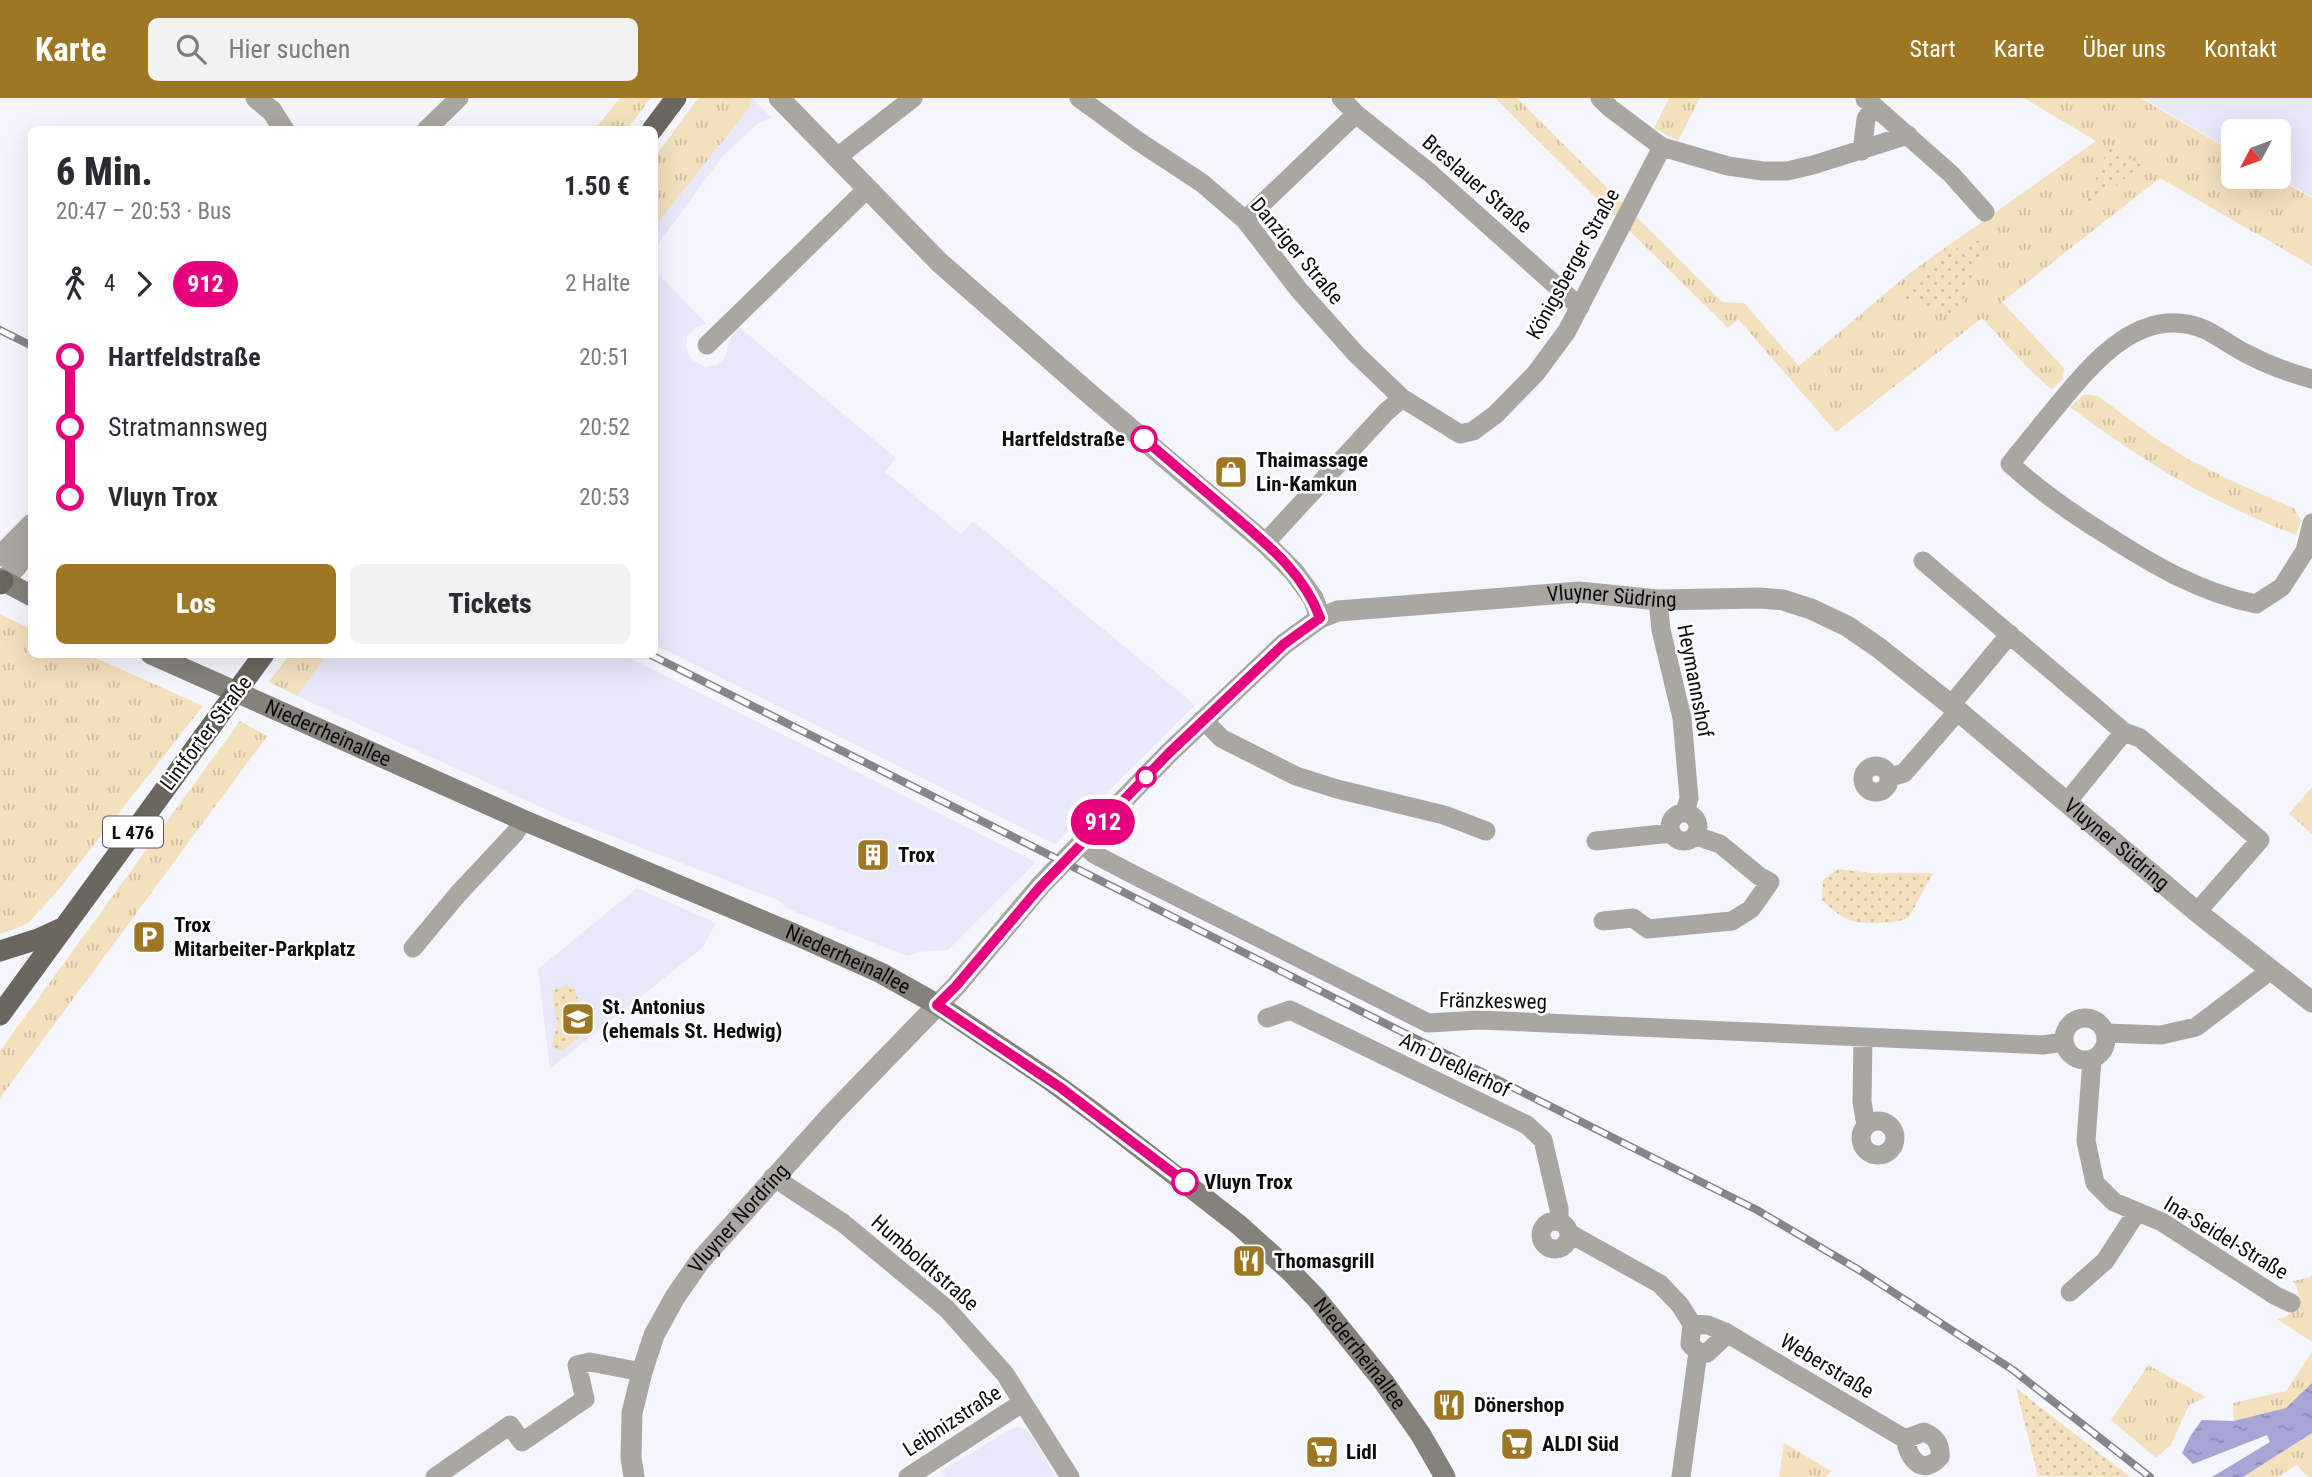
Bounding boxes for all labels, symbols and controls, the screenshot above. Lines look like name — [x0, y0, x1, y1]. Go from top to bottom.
search box — [148, 18, 638, 81]
text: Karte — [35, 30, 106, 69]
icon: search — [172, 30, 210, 68]
text: Hier suchen — [228, 34, 350, 64]
text: Start — [1910, 35, 1956, 63]
text: Karte — [1994, 35, 2044, 63]
text: Über uns — [2082, 35, 2166, 63]
text: Kontakt — [2204, 35, 2277, 63]
north arrow — [2221, 119, 2291, 189]
map controls — [2221, 119, 2291, 189]
street label: Breslauer Straße — [1417, 130, 1537, 238]
text: 6 Min. — [56, 150, 153, 194]
text: 1.50 € — [564, 171, 630, 201]
street label: Königsberger Straße — [1522, 184, 1624, 343]
street label: Danziger Straße — [1245, 193, 1349, 309]
text: 20:47 – 20:53 · Bus — [56, 198, 232, 225]
icon: walk — [56, 265, 94, 303]
icon: forward — [125, 265, 163, 303]
text: 4 — [104, 270, 115, 297]
text: 912 — [187, 270, 224, 298]
text: 2 Halte — [565, 270, 630, 297]
text: Hartfeldstraße — [108, 342, 261, 372]
text: 20:51 — [579, 344, 630, 371]
text: Stratmannsweg — [108, 412, 268, 442]
text: 20:52 — [579, 414, 630, 441]
marker: Hartfeldstraße — [1131, 426, 1157, 452]
place label: Hartfeldstraße — [1002, 427, 1125, 451]
place label: Thaimassage Lin-Kamkun — [1256, 448, 1368, 496]
shop icon: Thaimassage Lin-Kamkun — [1212, 453, 1250, 491]
text: Vluyn Trox — [108, 482, 218, 512]
text: 20:53 — [579, 484, 630, 511]
button: Los — [56, 564, 336, 644]
button: Tickets — [350, 564, 630, 644]
street label: Vluyner Südring — [1546, 580, 1677, 612]
street label: Heymannshof — [1672, 622, 1718, 740]
street label: Lintforter Straße — [155, 671, 257, 795]
street label: Niederrheinallee — [262, 695, 395, 772]
unlabelled marker — [1136, 767, 1156, 787]
street label: Vluyner Südring — [2059, 793, 2174, 895]
line badge: 912 — [1063, 799, 1143, 845]
text: 912 — [1085, 808, 1121, 836]
road number: L 476 — [103, 817, 163, 848]
building icon: Trox — [854, 836, 892, 874]
place label: Trox — [898, 843, 936, 867]
place label: Trox Mitarbeiter-Parkplatz — [174, 913, 355, 961]
parking icon: Trox Mitarbeiter-Parkplatz — [130, 918, 168, 956]
street label: Niederrheinallee — [782, 920, 915, 999]
street label: Fränzkesweg — [1439, 988, 1547, 1014]
place label: St. Antonius (ehemals St. Hedwig) — [602, 995, 782, 1043]
school or university icon: St. Antonius (ehemals St. Hedwig) — [559, 1000, 597, 1038]
street label: Am Dreßlerhof — [1396, 1028, 1515, 1102]
street label: Vluyner Nordring — [683, 1159, 794, 1278]
marker: Vluyn Trox — [1172, 1169, 1198, 1195]
place label: Vluyn Trox — [1204, 1170, 1293, 1194]
street label: Ina-Seidel-Straße — [2160, 1192, 2293, 1285]
street label: Humboldtstraße — [867, 1210, 984, 1316]
restaurant icon: Thomasgrill — [1230, 1242, 1268, 1280]
place label: Thomasgrill — [1274, 1249, 1375, 1273]
street label: Niederrheinallee — [1309, 1293, 1411, 1414]
street label: Weberstraße — [1776, 1329, 1878, 1403]
street label: Leibnizstraße — [899, 1380, 1006, 1462]
restaurant icon: Dönershop — [1430, 1386, 1468, 1424]
place label: Dönershop — [1474, 1393, 1564, 1417]
supermarket icon: ALDI Süd — [1498, 1425, 1536, 1463]
place label: ALDI Süd — [1542, 1432, 1619, 1456]
supermarket icon: Lidl — [1303, 1433, 1341, 1471]
place label: Lidl — [1346, 1440, 1377, 1464]

